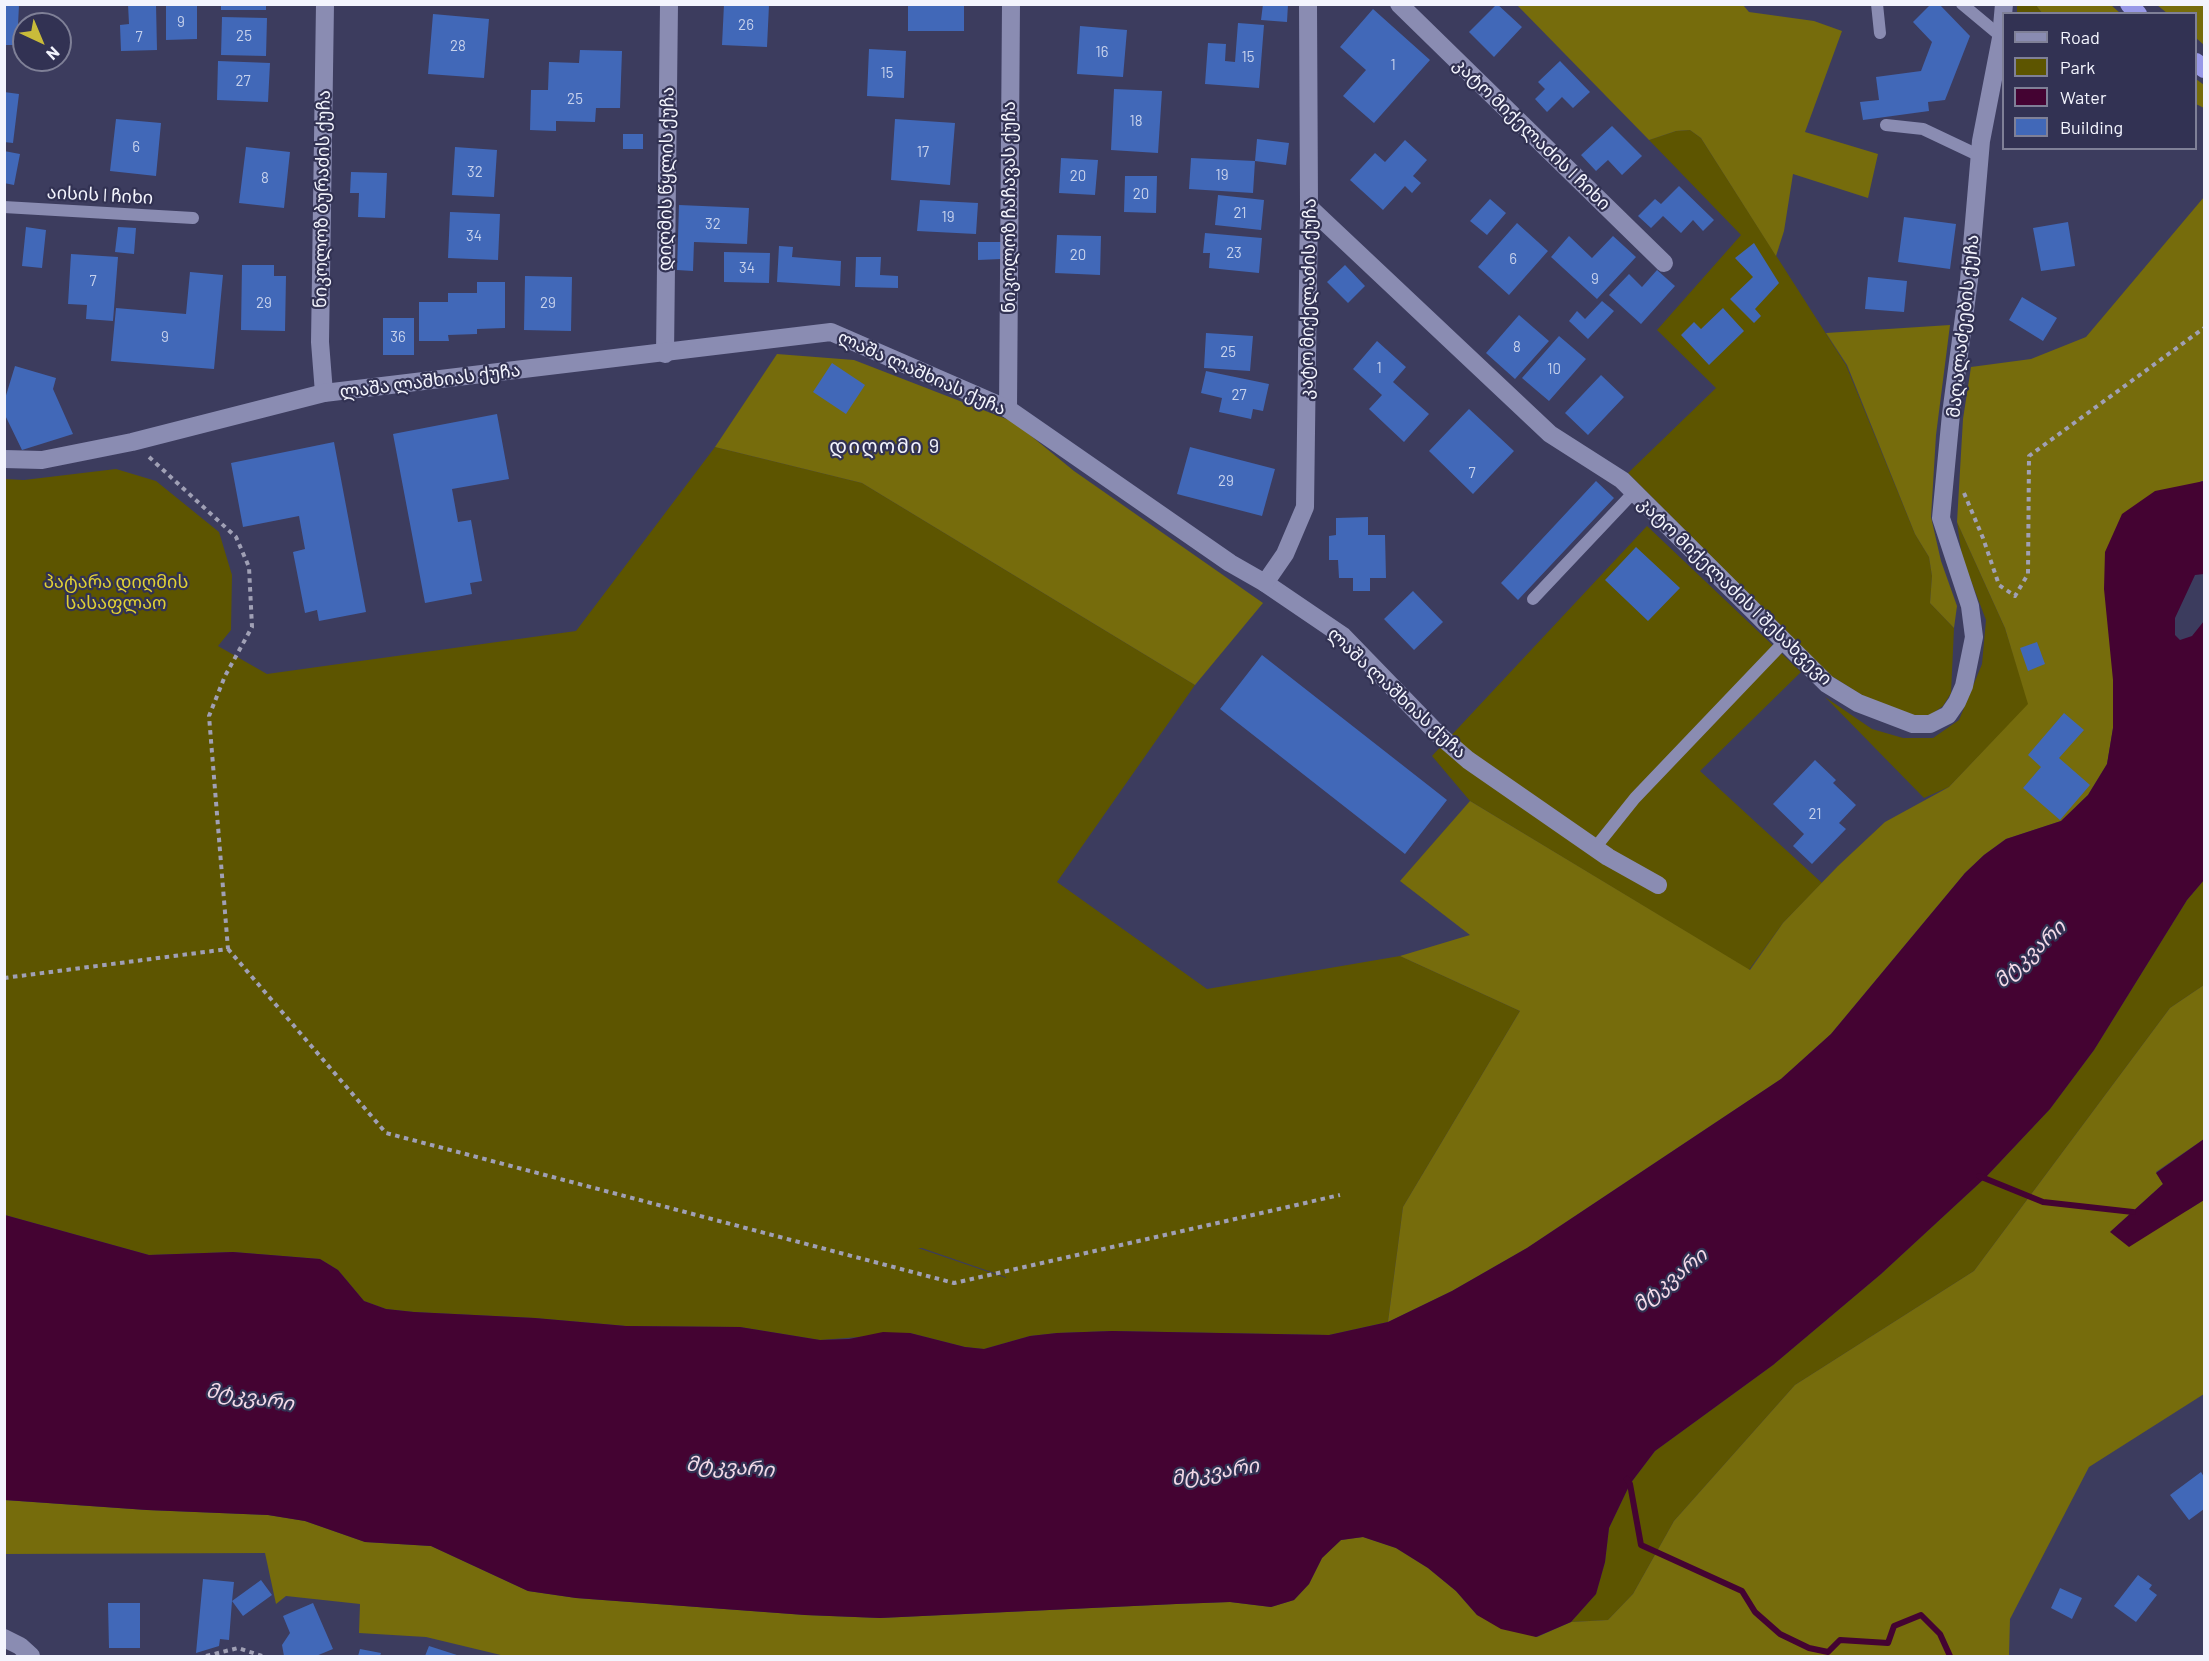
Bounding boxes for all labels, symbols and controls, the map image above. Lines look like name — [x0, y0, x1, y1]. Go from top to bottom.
north arrow — [12, 12, 72, 72]
legend — [2002, 12, 2197, 150]
house number: 9 — [177, 13, 185, 31]
house number: 26 — [738, 16, 754, 34]
text: Road — [2060, 26, 2100, 48]
house number: 25 — [236, 27, 252, 45]
house number: 7 — [135, 28, 143, 46]
house number: 28 — [450, 37, 466, 55]
text: N — [43, 43, 64, 64]
house number: 16 — [1096, 43, 1108, 61]
house number: 15 — [1242, 48, 1254, 66]
street label: კატო მიქელაძის I ჩიხი — [1449, 53, 1615, 215]
house number: 1 — [1390, 56, 1396, 74]
text: Park — [2060, 56, 2095, 78]
house number: 15 — [881, 64, 893, 82]
house number: 27 — [235, 72, 251, 90]
text: Water — [2060, 86, 2107, 108]
street label: დიღმის წყლის ქუჩა — [654, 87, 678, 271]
street label: ნიკოლოზ ბურაძის ქუჩა — [309, 90, 335, 308]
house number: 25 — [567, 90, 583, 108]
street label: ნიკოლოზ ჩაჩავას ქუჩა — [998, 101, 1020, 313]
house number: 18 — [1129, 112, 1143, 130]
text: Building — [2060, 116, 2123, 138]
house number: 6 — [132, 138, 140, 156]
house number: 17 — [917, 143, 929, 161]
house number: 32 — [467, 163, 483, 181]
house number: 19 — [1215, 166, 1229, 184]
house number: 20 — [1070, 167, 1086, 185]
house number: 8 — [261, 169, 269, 187]
street label: აისის I ჩიხი — [46, 181, 154, 209]
house number: 20 — [1133, 185, 1149, 203]
street label: კატო მიქელაძის ქუჩა — [1295, 198, 1321, 400]
house number: 21 — [1233, 204, 1247, 222]
house number: 19 — [941, 208, 955, 226]
house number: 32 — [705, 215, 721, 233]
house number: 34 — [466, 227, 482, 245]
street label: მაღალაძეების ქუჩა — [1943, 233, 1983, 419]
house number: 23 — [1226, 244, 1242, 262]
house number: 20 — [1070, 246, 1086, 264]
house number: 6 — [1509, 250, 1517, 268]
house number: 34 — [739, 259, 755, 277]
house number: 9 — [1591, 270, 1599, 288]
house number: 7 — [89, 272, 97, 290]
house number: 29 — [256, 294, 272, 312]
house number: 29 — [540, 294, 556, 312]
street label: ლაშა ლაშხიას ქუჩა — [835, 326, 1009, 420]
house number: 9 — [161, 328, 169, 346]
house number: 36 — [390, 328, 406, 346]
house number: 8 — [1513, 338, 1521, 356]
house number: 25 — [1220, 343, 1236, 361]
street label: ლაშა ლაშხიას ქუჩა — [338, 359, 522, 403]
house number: 1 — [1376, 359, 1382, 377]
house number: 10 — [1547, 360, 1561, 378]
house number: 27 — [1231, 386, 1247, 404]
district label: დიღომი 9 — [829, 434, 941, 458]
house number: 7 — [1468, 464, 1476, 482]
house number: 29 — [1218, 472, 1234, 490]
street label: კატო მიქელაძის I შესახვევი — [1633, 492, 1837, 690]
park label: პატარა დიღმის სასაფლაო — [44, 571, 188, 614]
street label: ლაშა ლაშხიას ქუჩა — [1323, 623, 1471, 763]
house number: 21 — [1808, 805, 1822, 823]
water label: მტკვარი — [1990, 915, 2070, 993]
water label: მტკვარი — [1628, 1243, 1712, 1317]
water label: მტკვარი — [205, 1378, 295, 1416]
water label: მტკვარი — [685, 1452, 775, 1482]
water label: მტკვარი — [1170, 1453, 1260, 1491]

